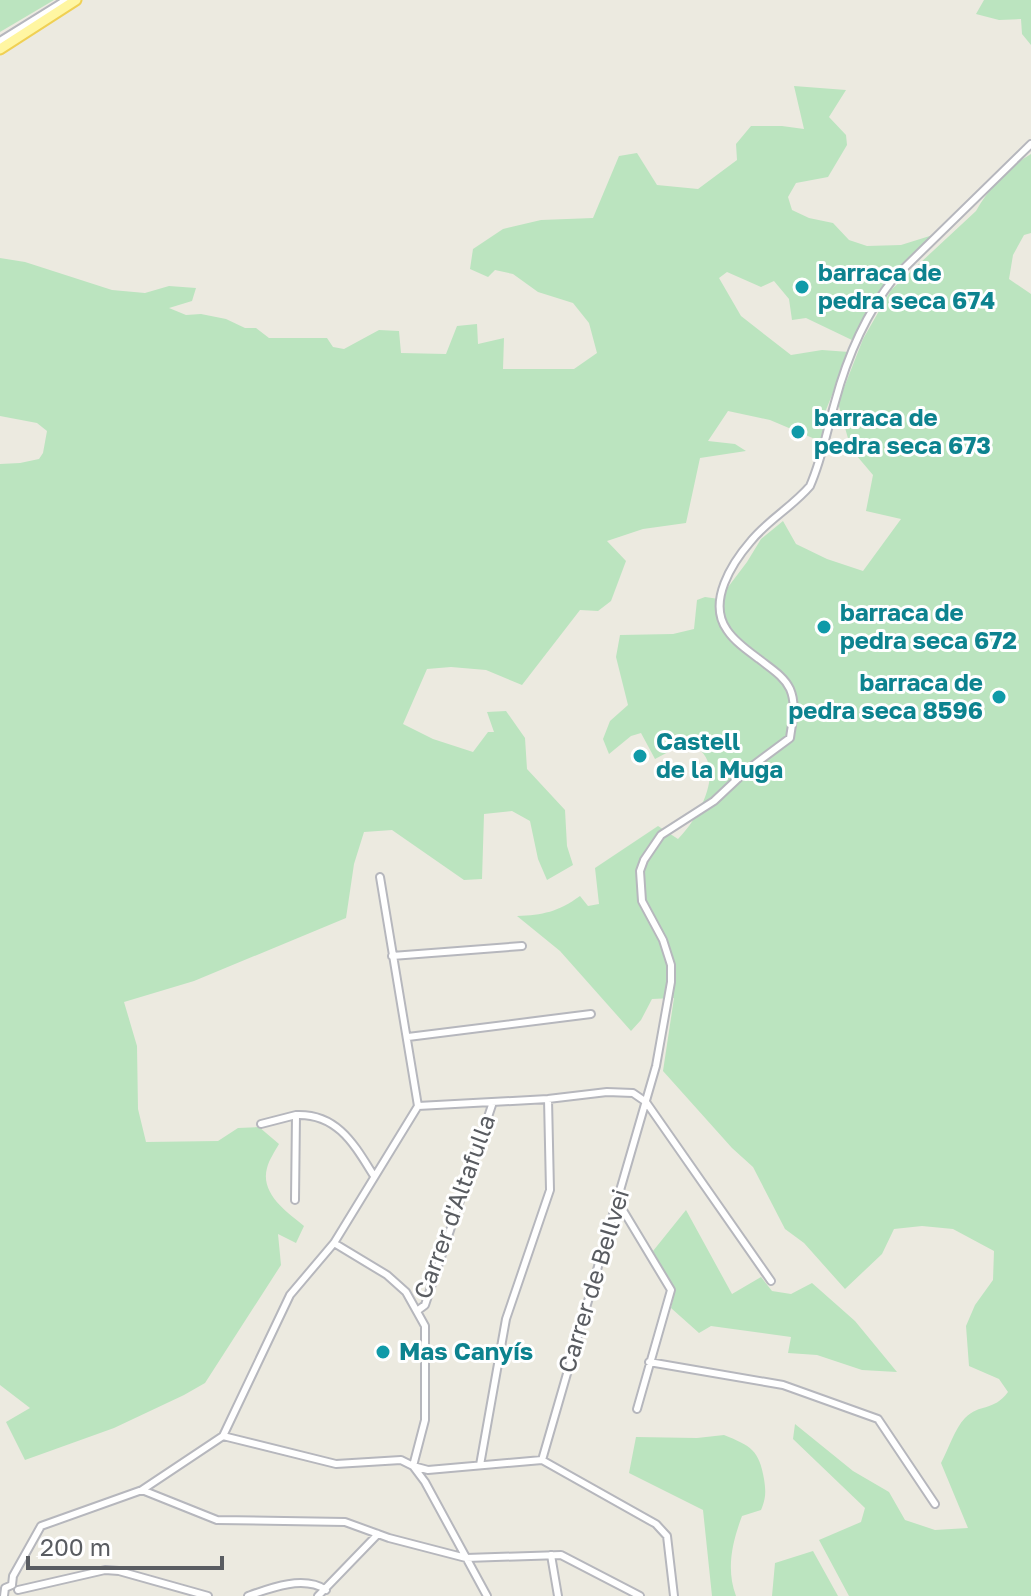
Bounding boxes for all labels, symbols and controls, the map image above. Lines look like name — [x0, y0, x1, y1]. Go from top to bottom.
place label: barraca de pedra seca 674 — [818, 257, 995, 314]
marker: barraca de pedra seca 674 — [793, 278, 811, 296]
place label: barraca de pedra seca 673 — [814, 402, 991, 459]
marker: barraca de pedra seca 673 — [789, 423, 807, 441]
place label: barraca de pedra seca 672 — [840, 597, 1017, 654]
marker: barraca de pedra seca 672 — [815, 618, 833, 636]
place label: barraca de pedra seca 8596 — [789, 667, 983, 724]
marker: barraca de pedra seca 8596 — [990, 688, 1008, 706]
place label: Castell de la Muga — [656, 726, 783, 783]
marker: Castell de la Muga — [631, 747, 649, 765]
street label: Carrer d'Altafulla — [407, 1110, 500, 1303]
street label: Carrer de Bellvei — [551, 1185, 634, 1376]
place label: Mas Canyís — [399, 1336, 533, 1365]
marker: Mas Canyís — [374, 1343, 392, 1361]
scale bar — [28, 1520, 222, 1570]
text: 200 m — [40, 1532, 111, 1561]

